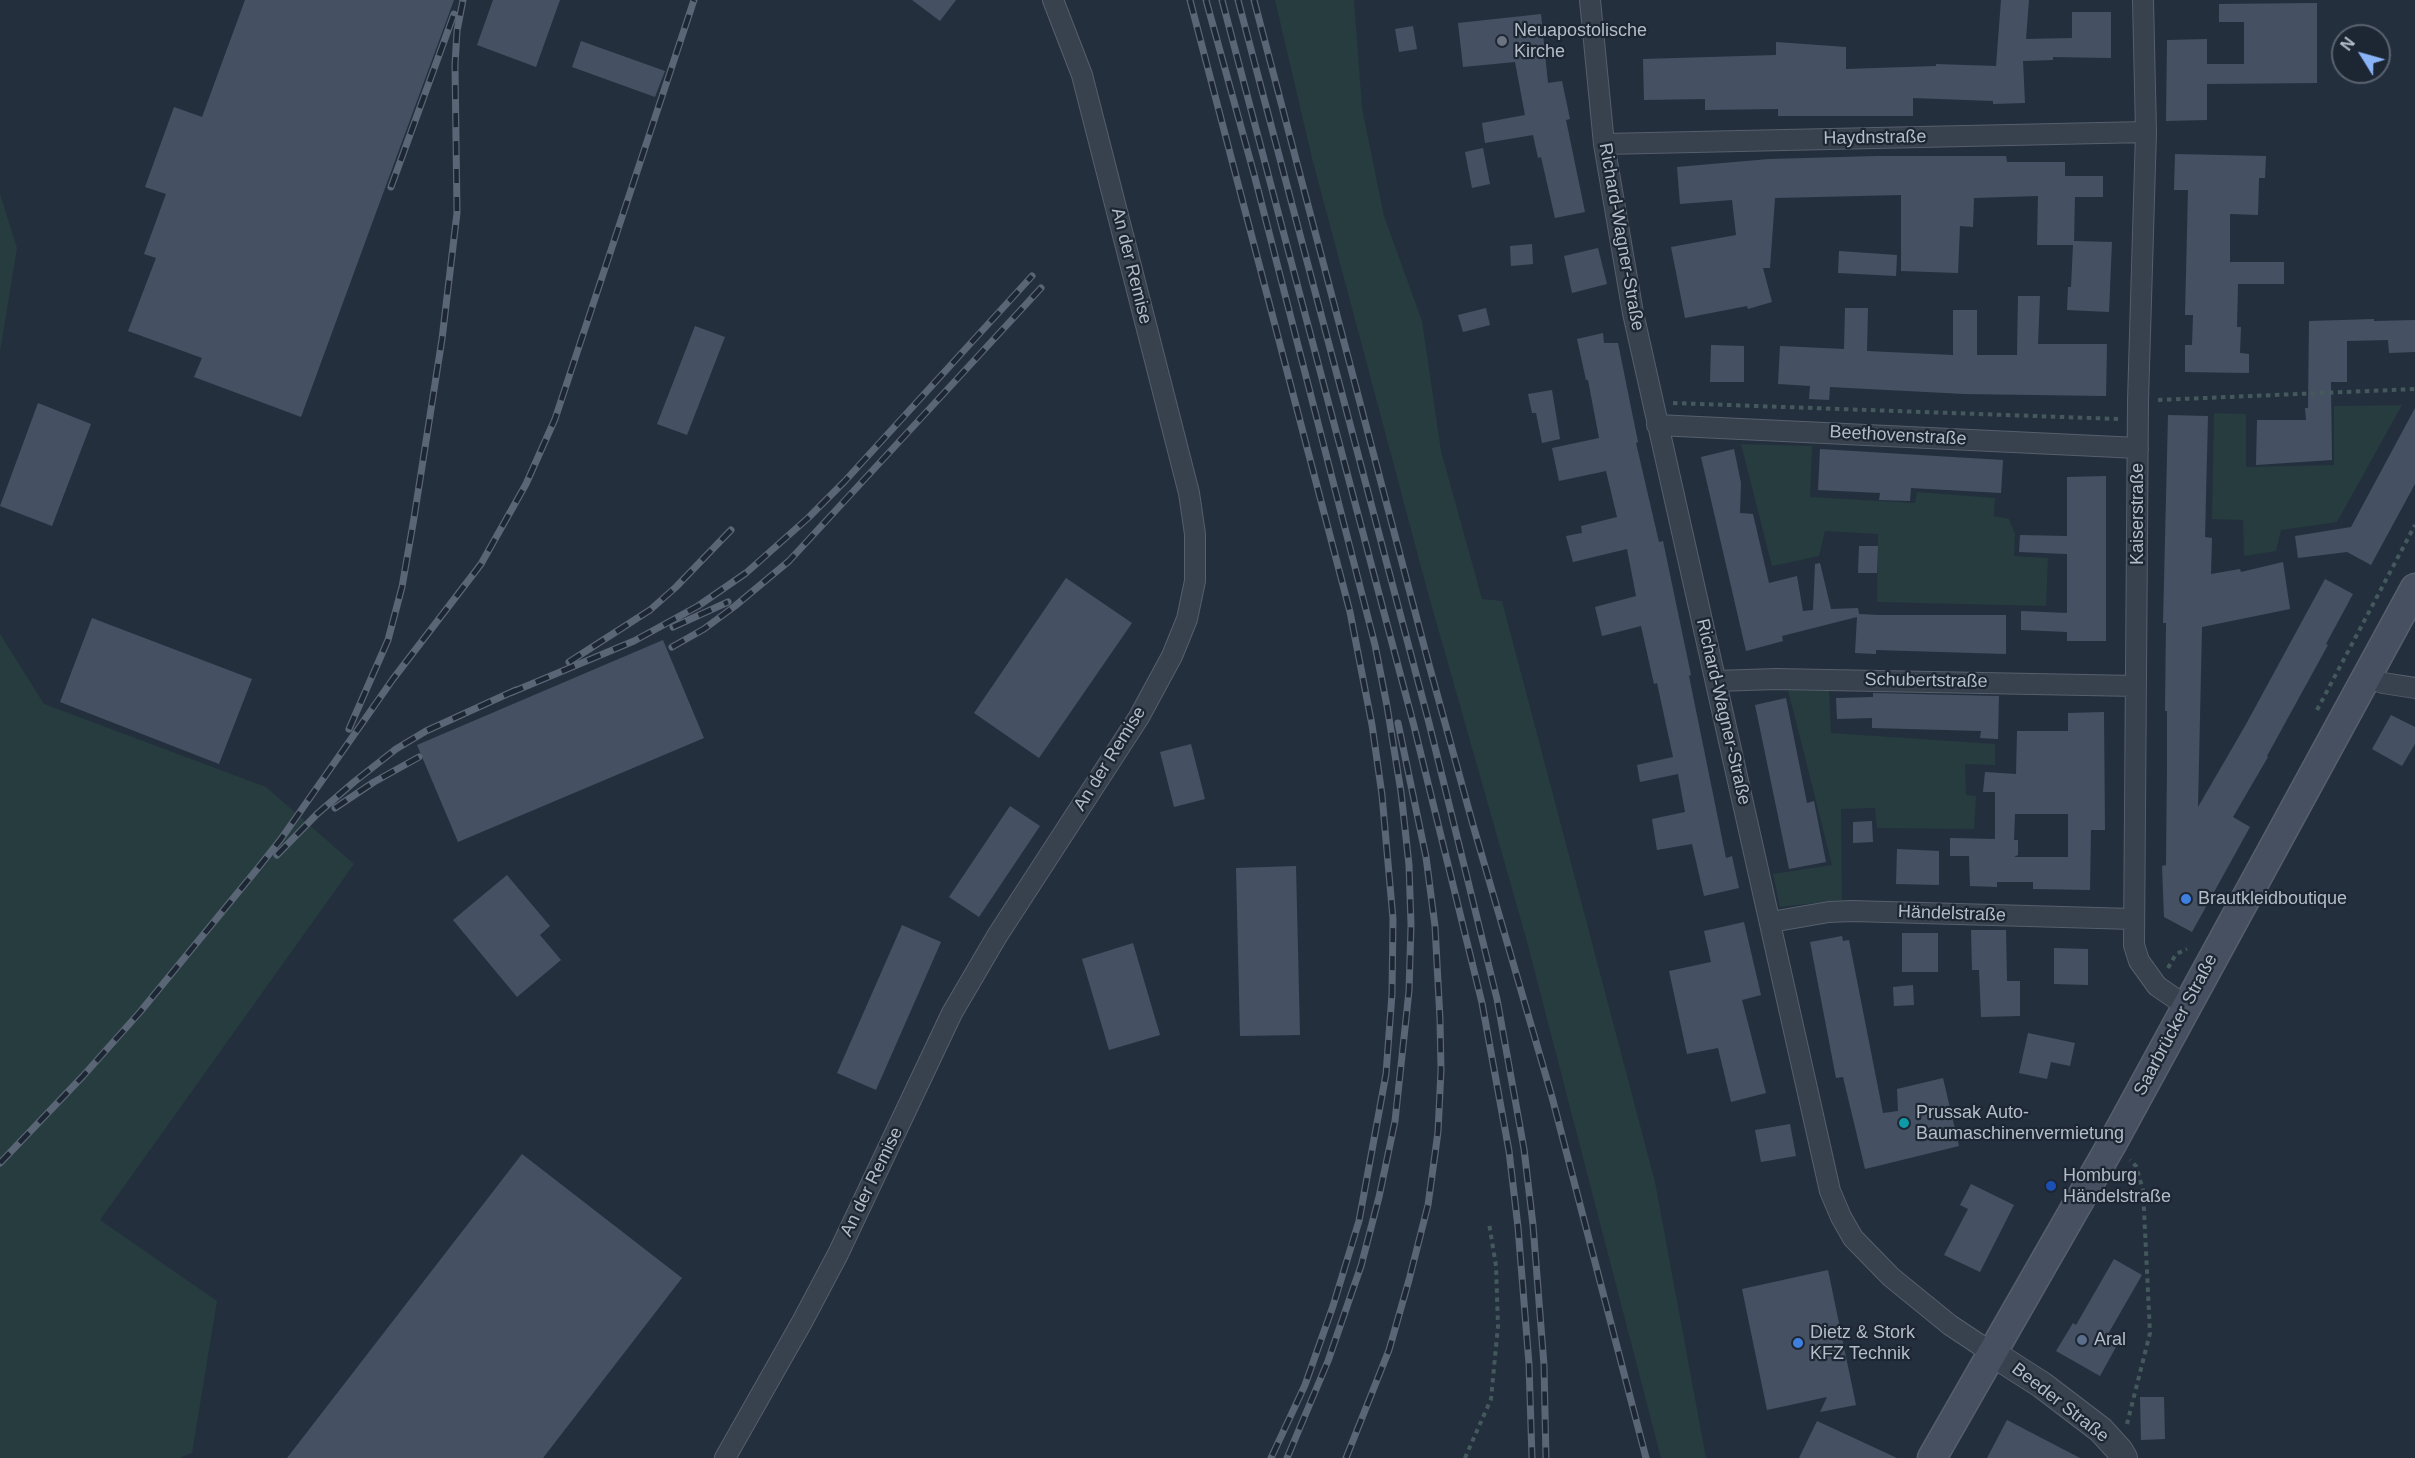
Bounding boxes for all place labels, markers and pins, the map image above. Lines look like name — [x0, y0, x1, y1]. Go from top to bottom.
place label: Neuapostolische Kirche — [1514, 20, 1647, 63]
marker: Neuapostolische Kirche — [1495, 34, 1509, 48]
place label: Brautkleidboutique — [2198, 888, 2347, 910]
marker: Brautkleidboutique — [2179, 892, 2193, 906]
place label: Prussak Auto- Baumaschinenvermietung — [1916, 1102, 2124, 1144]
marker: Prussak Auto- Baumaschinenvermietung — [1897, 1116, 1911, 1130]
place label: Homburg Händelstraße — [2063, 1165, 2171, 1208]
marker: Homburg Händelstraße — [2044, 1179, 2058, 1193]
place label: Dietz & Stork KFZ Technik — [1810, 1322, 1915, 1364]
place label: Aral — [2094, 1329, 2126, 1351]
marker: Aral — [2075, 1333, 2089, 1347]
marker: Dietz & Stork KFZ Technik — [1791, 1336, 1805, 1350]

